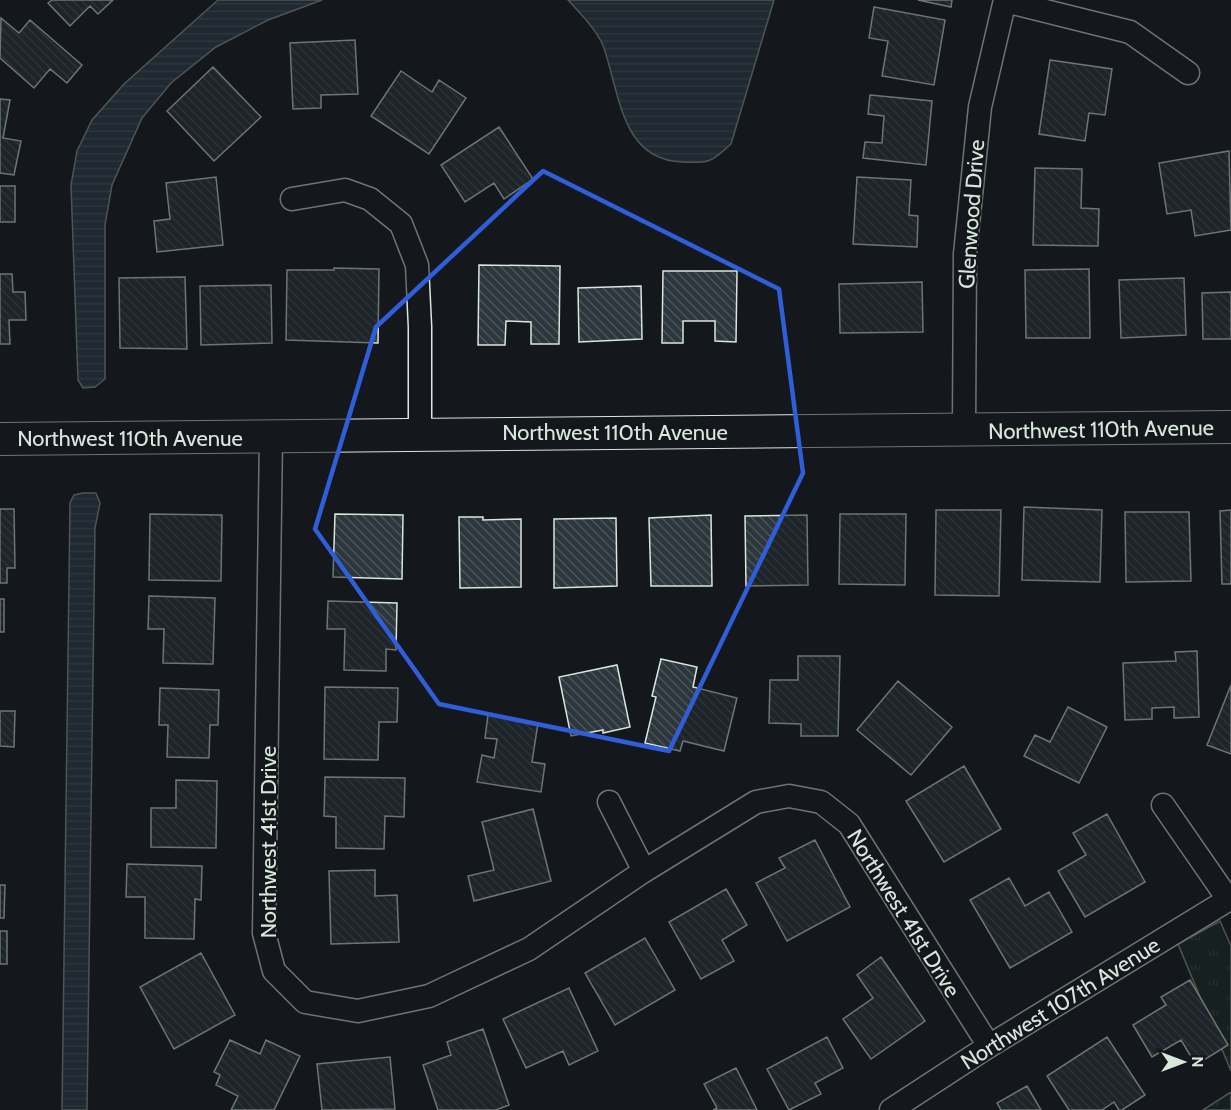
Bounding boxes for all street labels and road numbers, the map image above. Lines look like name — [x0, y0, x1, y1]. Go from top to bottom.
street label: Glenwood Drive — [953, 138, 990, 290]
street label: Northwest 110th Avenue — [988, 414, 1214, 445]
street label: Northwest 110th Avenue — [502, 419, 728, 446]
street label: Northwest 110th Avenue — [17, 425, 243, 452]
street label: Northwest 41st Drive — [255, 746, 282, 938]
street label: Northwest 41st Drive — [841, 824, 966, 1002]
street label: Northwest 107th Avenue — [956, 931, 1165, 1076]

